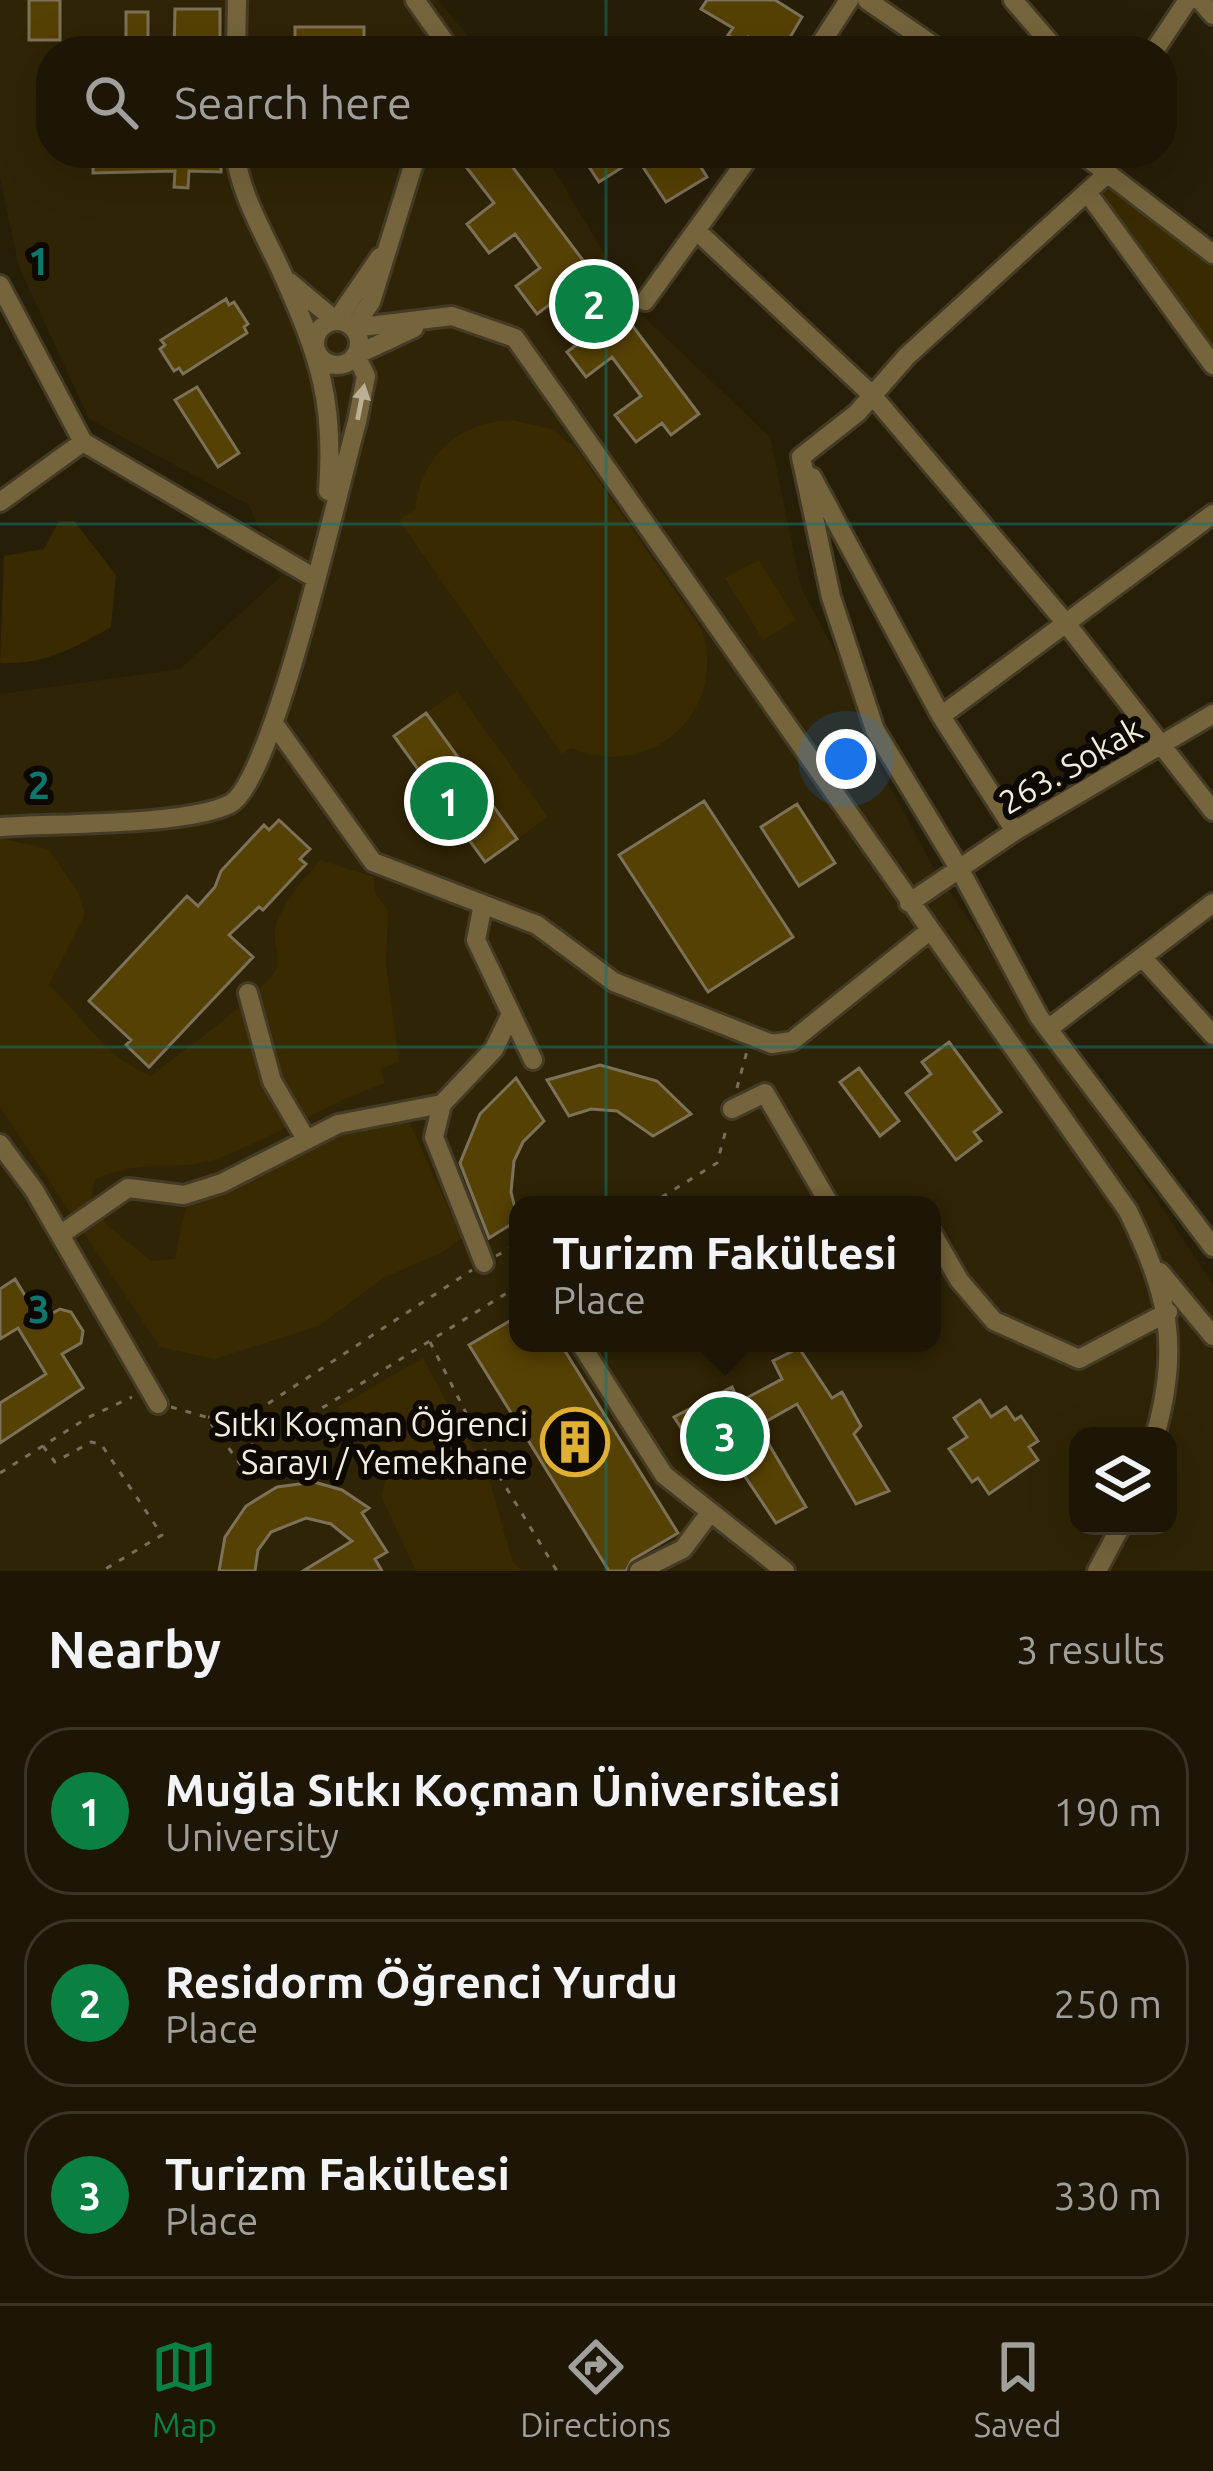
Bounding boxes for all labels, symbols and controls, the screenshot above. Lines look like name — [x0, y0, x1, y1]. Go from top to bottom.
search box — [36, 36, 1177, 168]
icon: search — [78, 69, 144, 135]
text: Search here — [174, 77, 412, 128]
text: 1 — [28, 239, 50, 282]
pin: 2 — [555, 259, 633, 349]
one-way arrow — [352, 383, 371, 421]
street label: 263. Sokak — [992, 709, 1148, 821]
your location — [816, 729, 876, 789]
pin: 1 — [410, 756, 488, 846]
text: 2 — [28, 763, 50, 806]
popup — [509, 1196, 941, 1352]
text: Turizm Fakültesi — [553, 1227, 897, 1278]
text: Place — [553, 1278, 646, 1321]
text: 3 — [28, 1287, 50, 1330]
pin: 3 — [686, 1391, 764, 1481]
place label: Sıtkı Koçman Öğrenci Sarayı / Yemekhane — [214, 1405, 528, 1480]
building icon: Sıtkı Koçman Öğrenci Sarayı / Yemekhane — [540, 1407, 610, 1477]
map controls — [1069, 1427, 1177, 1535]
button: layers — [1069, 1427, 1177, 1535]
text: Nearby — [48, 1620, 221, 1678]
text: 3 results — [1016, 1628, 1165, 1671]
text: Muğla Sıtkı Koçman Üniversitesi — [165, 1764, 841, 1815]
text: 1 — [79, 1790, 101, 1833]
text: 190 m — [1053, 1790, 1162, 1833]
text: University — [165, 1815, 339, 1858]
text: Residorm Öğrenci Yurdu — [165, 1956, 678, 2007]
text: 2 — [79, 1982, 101, 2025]
text: 250 m — [1053, 1982, 1162, 2025]
text: Place — [165, 2007, 258, 2050]
text: Turizm Fakültesi — [165, 2148, 510, 2199]
text: 3 — [79, 2174, 101, 2217]
text: 330 m — [1053, 2174, 1162, 2217]
text: Place — [165, 2199, 258, 2242]
tab: Map — [151, 2334, 217, 2443]
tab: Directions — [520, 2334, 671, 2443]
tab: Saved — [974, 2334, 1062, 2443]

